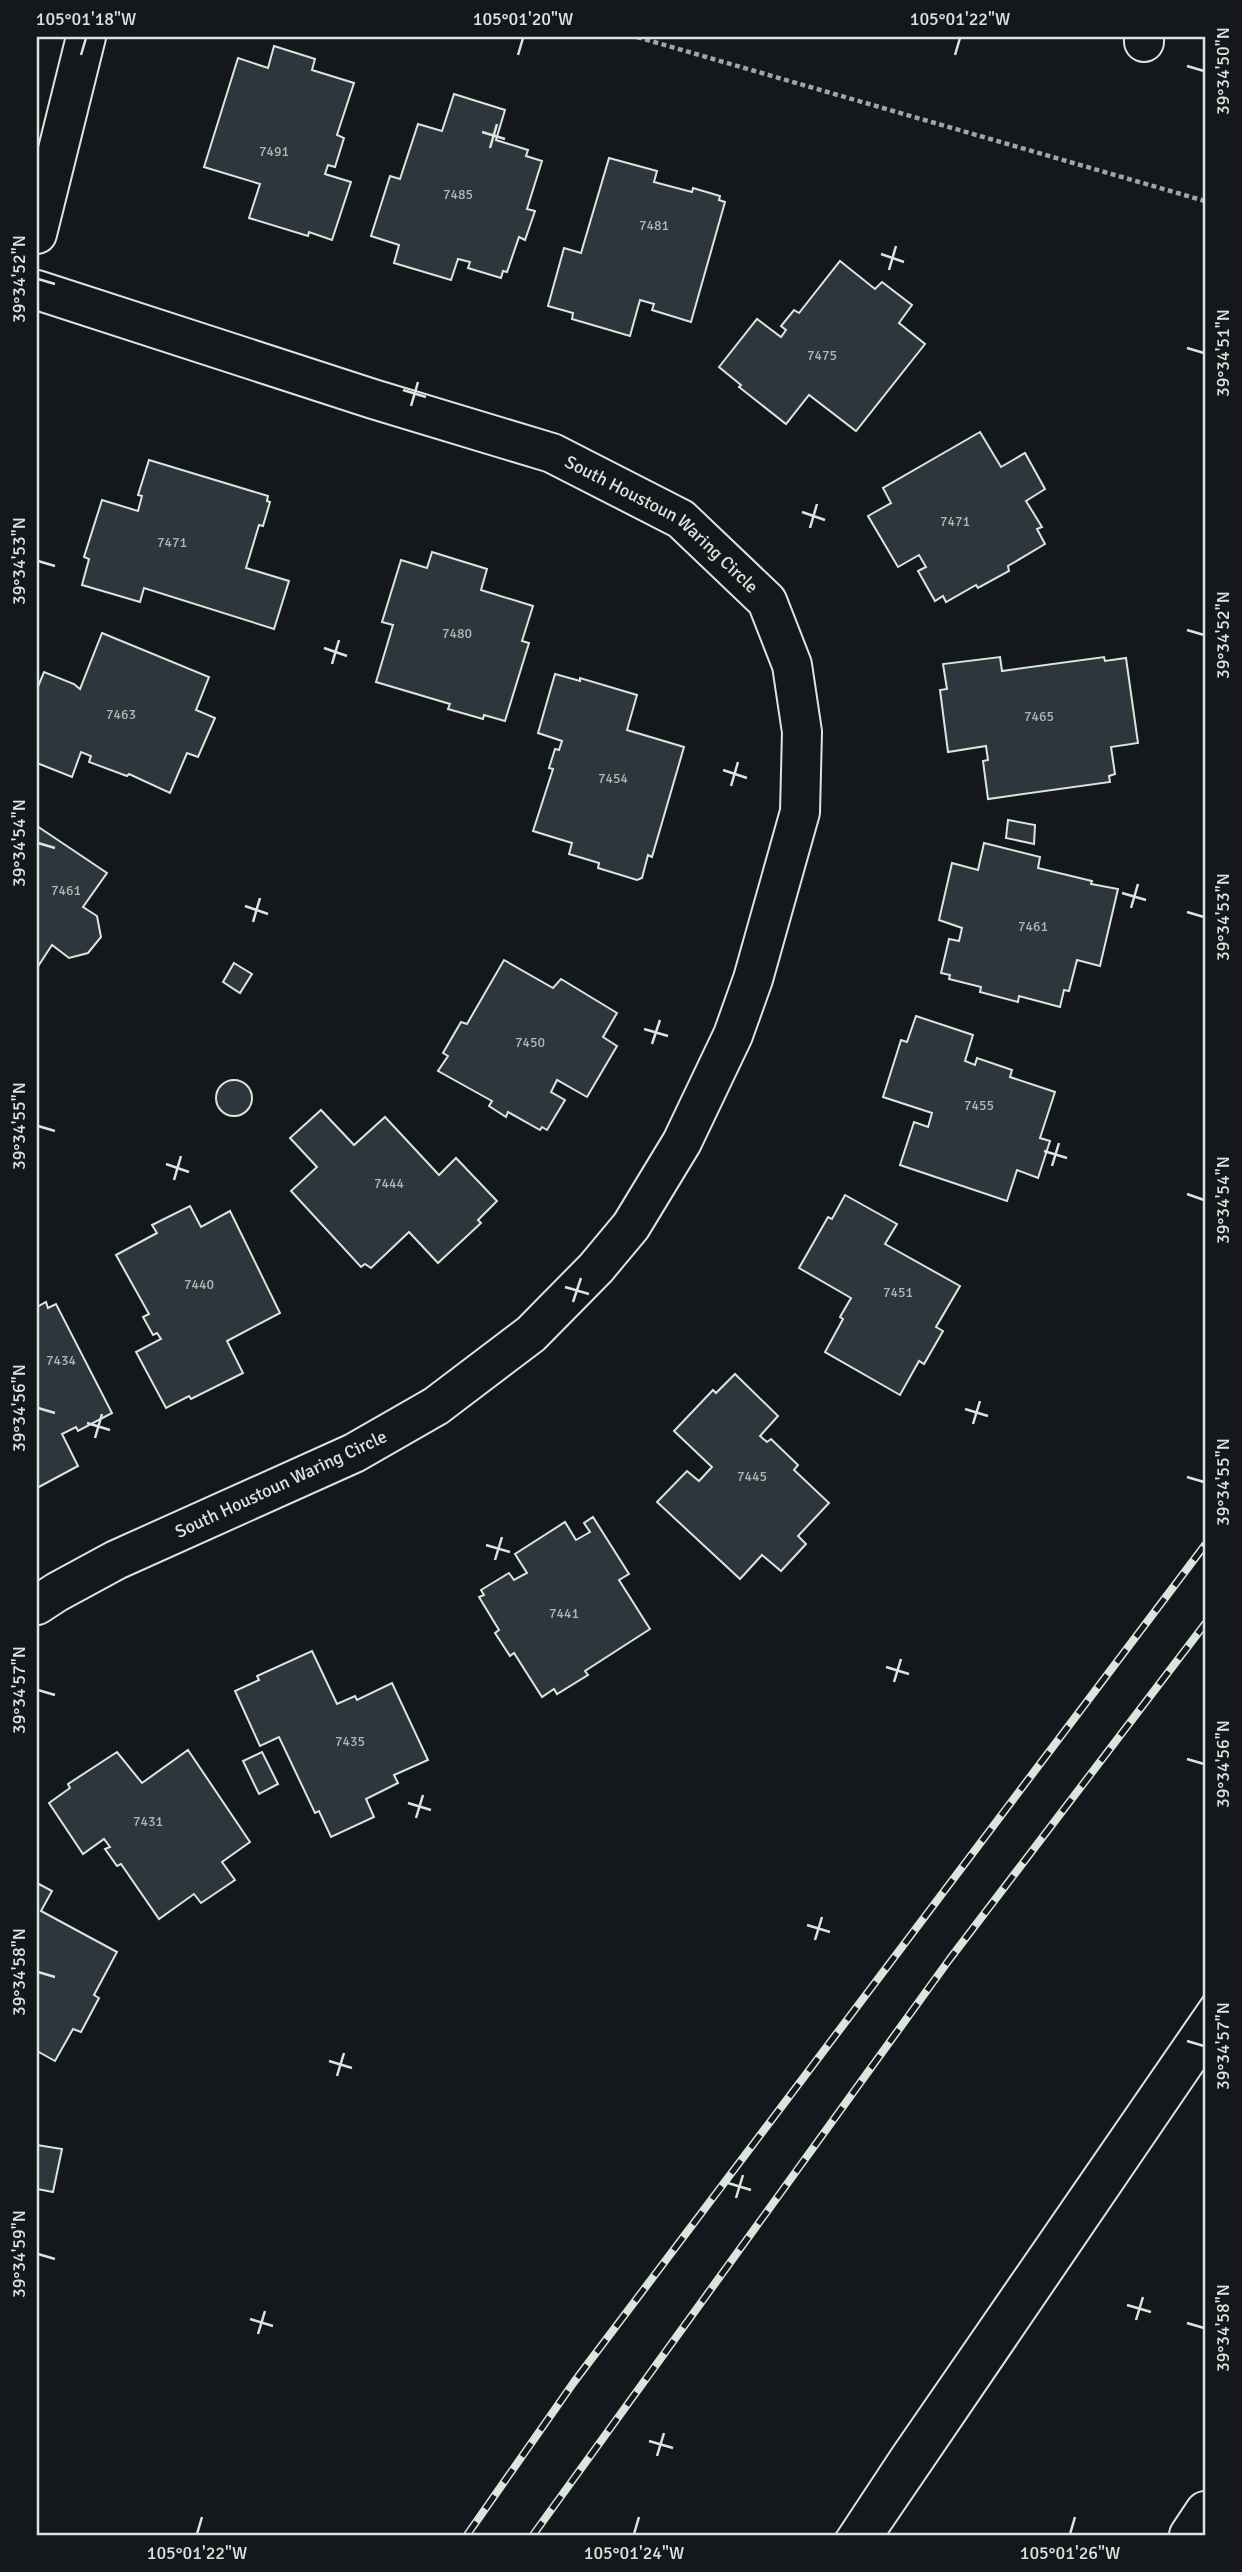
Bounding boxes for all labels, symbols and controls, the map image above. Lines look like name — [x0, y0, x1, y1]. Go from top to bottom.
text: 105°01'18"W — [36, 8, 136, 30]
text: 105°01'20"W — [473, 8, 573, 30]
text: 105°01'22"W — [910, 8, 1010, 30]
text: 39°34'50"N — [1212, 27, 1234, 115]
house number: 7491 — [259, 143, 289, 160]
house number: 7485 — [443, 186, 473, 203]
house number: 7481 — [639, 217, 669, 234]
text: 39°34'52"N — [8, 235, 30, 323]
text: 39°34'51"N — [1212, 309, 1234, 397]
house number: 7475 — [807, 347, 837, 364]
street label: South Houstoun Waring Circle — [561, 451, 763, 598]
house number: 7471 — [940, 513, 970, 530]
text: 39°34'53"N — [8, 517, 30, 605]
house number: 7471 — [157, 534, 187, 551]
text: 39°34'52"N — [1212, 591, 1234, 679]
house number: 7480 — [442, 625, 472, 642]
house number: 7463 — [106, 706, 136, 723]
house number: 7465 — [1024, 708, 1054, 725]
house number: 7454 — [598, 770, 629, 787]
text: 39°34'54"N — [8, 799, 30, 887]
text: 39°34'53"N — [1212, 873, 1234, 961]
house number: 7461 — [51, 882, 81, 899]
house number: 7461 — [1018, 918, 1048, 935]
house number: 7450 — [515, 1034, 545, 1051]
text: 39°34'55"N — [8, 1082, 30, 1170]
house number: 7455 — [964, 1097, 994, 1114]
text: 39°34'54"N — [1212, 1156, 1234, 1244]
house number: 7444 — [374, 1175, 405, 1192]
house number: 7440 — [184, 1276, 214, 1293]
house number: 7451 — [883, 1284, 913, 1301]
house number: 7434 — [46, 1352, 77, 1369]
text: 39°34'56"N — [8, 1364, 30, 1452]
street label: South Houstoun Waring Circle — [172, 1425, 390, 1543]
text: 39°34'55"N — [1212, 1438, 1234, 1526]
house number: 7445 — [737, 1468, 767, 1485]
house number: 7441 — [549, 1605, 579, 1622]
text: 39°34'57"N — [8, 1646, 30, 1734]
text: 39°34'56"N — [1212, 1720, 1234, 1808]
house number: 7435 — [335, 1733, 365, 1750]
house number: 7431 — [133, 1813, 163, 1830]
text: 39°34'58"N — [8, 1928, 30, 2016]
text: 39°34'57"N — [1212, 2002, 1234, 2090]
text: 39°34'59"N — [8, 2210, 30, 2298]
text: 39°34'58"N — [1212, 2284, 1234, 2372]
text: 105°01'22"W — [147, 2542, 247, 2564]
text: 105°01'24"W — [584, 2542, 684, 2564]
text: 105°01'26"W — [1020, 2542, 1120, 2564]

